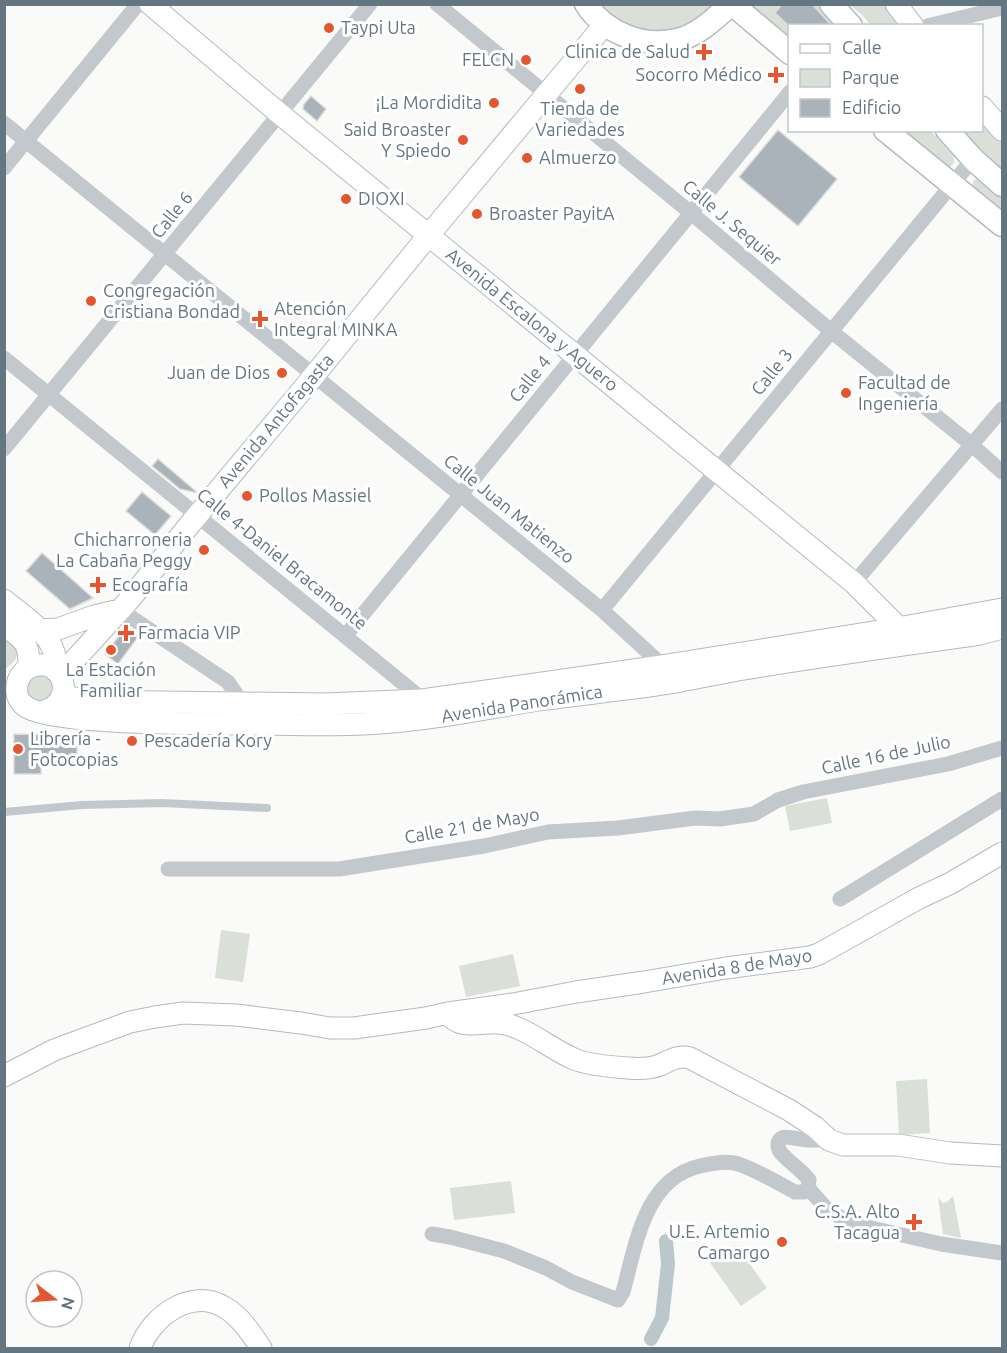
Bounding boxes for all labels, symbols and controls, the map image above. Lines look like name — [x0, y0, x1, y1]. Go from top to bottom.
place label: Taypi Uta — [341, 17, 416, 37]
marker: Taypi Uta — [322, 21, 336, 35]
legend — [788, 24, 983, 132]
text: Calle — [842, 37, 882, 57]
place label: Clinica de Salud — [565, 41, 690, 61]
marker: Clinica de Salud — [695, 43, 713, 61]
place label: FELCN — [462, 49, 514, 69]
marker: FELCN — [519, 53, 533, 67]
place label: Socorro Médico — [636, 64, 762, 84]
marker: Socorro Médico — [767, 66, 785, 84]
text: Parque — [842, 67, 899, 87]
marker: Tienda de Variedades — [573, 82, 587, 96]
place label: ¡La Mordidita — [375, 92, 482, 112]
marker: ¡La Mordidita — [487, 96, 501, 110]
text: Edificio — [842, 97, 901, 117]
place label: Tienda de Variedades — [535, 98, 625, 139]
place label: Said Broaster Y Spiedo — [344, 119, 451, 160]
marker: Said Broaster Y Spiedo — [456, 133, 470, 147]
place label: Almuerzo — [539, 147, 617, 167]
marker: Almuerzo — [520, 151, 534, 165]
street label: Calle J. Sequier — [679, 175, 786, 269]
street label: Calle 6 — [146, 187, 196, 242]
place label: DIOXI — [358, 188, 405, 208]
marker: DIOXI — [339, 192, 353, 206]
place label: Broaster PayitA — [489, 203, 615, 223]
marker: Broaster PayitA — [470, 207, 484, 221]
street label: Avenida Escalona y Aguero — [443, 244, 623, 395]
place label: Congregación Cristiana Bondad — [103, 280, 240, 321]
marker: Congregación Cristiana Bondad — [84, 294, 98, 308]
place label: Atención Integral MINKA — [274, 298, 398, 339]
marker: Atención Integral MINKA — [251, 310, 269, 328]
street label: Calle 3 — [746, 344, 796, 399]
street label: Avenida Antofagasta — [214, 350, 337, 491]
street label: Calle 4 — [504, 351, 554, 406]
place label: Juan de Dios — [167, 362, 270, 382]
marker: Juan de Dios — [275, 366, 289, 380]
place label: Facultad de Ingeniería — [858, 372, 951, 413]
marker: Facultad de Ingeniería — [839, 386, 853, 400]
street label: Calle Juan Matienzo — [440, 450, 579, 567]
street label: Calle 4-Daniel Bracamonte — [194, 483, 372, 633]
place label: Pollos Massiel — [259, 485, 372, 505]
marker: Pollos Massiel — [240, 489, 254, 503]
place label: Chicharroneria La Cabaña Peggy — [56, 529, 192, 570]
marker: Chicharroneria La Cabaña Peggy — [197, 543, 211, 557]
place label: Ecografía — [112, 574, 188, 594]
marker: Ecografía — [89, 576, 107, 594]
place label: Farmacia VIP — [138, 622, 241, 642]
marker: Farmacia VIP — [119, 626, 133, 640]
marker: La Estación Familiar — [104, 643, 118, 657]
place label: La Estación Familiar — [66, 659, 156, 700]
street label: Avenida Panorámica — [440, 680, 604, 726]
place label: Librería - Fotocopias — [30, 728, 119, 769]
place label: Pescadería Kory — [144, 730, 272, 750]
street label: Calle 16 de Julio — [819, 731, 952, 777]
marker: Pescadería Kory — [125, 734, 139, 748]
marker: Librería - Fotocopias — [11, 742, 25, 756]
street label: Calle 21 de Mayo — [403, 803, 541, 847]
street label: Avenida 8 de Mayo — [660, 944, 813, 988]
place label: C.S.A. Alto Tacagua — [815, 1201, 900, 1242]
marker: C.S.A. Alto Tacagua — [905, 1213, 923, 1231]
place label: U.E. Artemio Camargo — [669, 1221, 770, 1262]
marker: U.E. Artemio Camargo — [775, 1235, 789, 1249]
north arrow — [24, 1269, 84, 1329]
text: N — [58, 1295, 79, 1312]

